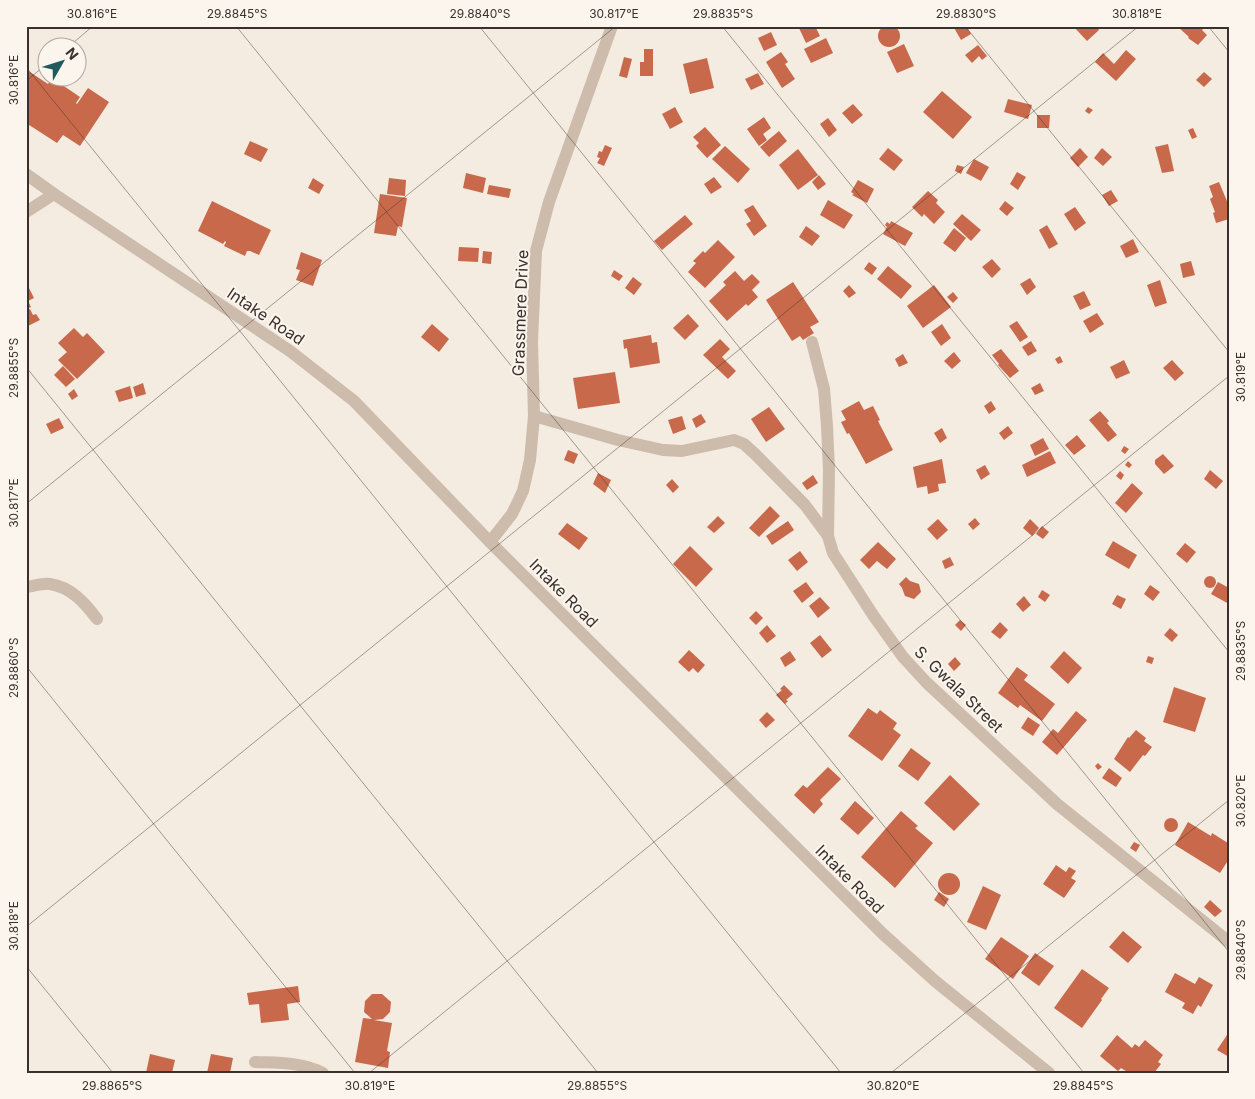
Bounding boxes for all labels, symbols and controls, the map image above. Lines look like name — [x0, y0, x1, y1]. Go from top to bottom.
text: 30.816°E — [67, 6, 117, 21]
text: 29.8845°S — [207, 6, 268, 21]
text: 29.8840°S — [450, 6, 511, 21]
text: 30.817°E — [589, 6, 639, 21]
text: 29.8835°S — [693, 6, 753, 21]
text: 29.8830°S — [936, 6, 997, 21]
text: 30.818°E — [1112, 6, 1162, 21]
north arrow — [38, 38, 88, 88]
text: N — [63, 44, 82, 63]
text: 30.816°E — [6, 55, 21, 105]
street label: Grassmere Drive — [508, 249, 532, 377]
street label: Intake Road — [224, 283, 308, 349]
text: 29.8855°S — [6, 338, 21, 398]
text: 30.819°E — [1233, 352, 1248, 402]
text: 30.817°E — [6, 478, 21, 528]
street label: Intake Road — [526, 555, 602, 631]
text: 29.8835°S — [1233, 621, 1248, 681]
text: 29.8860°S — [6, 637, 21, 698]
street label: S. Gwala Street — [910, 642, 1008, 736]
text: 30.820°E — [1233, 775, 1248, 827]
street label: Intake Road — [812, 841, 888, 917]
text: 30.818°E — [6, 901, 21, 951]
text: 29.8840°S — [1233, 919, 1248, 980]
text: 29.8865°S — [82, 1078, 142, 1093]
text: 30.819°E — [345, 1078, 395, 1093]
text: 29.8855°S — [567, 1078, 627, 1093]
text: 30.820°E — [867, 1078, 919, 1093]
text: 29.8845°S — [1053, 1078, 1114, 1093]

